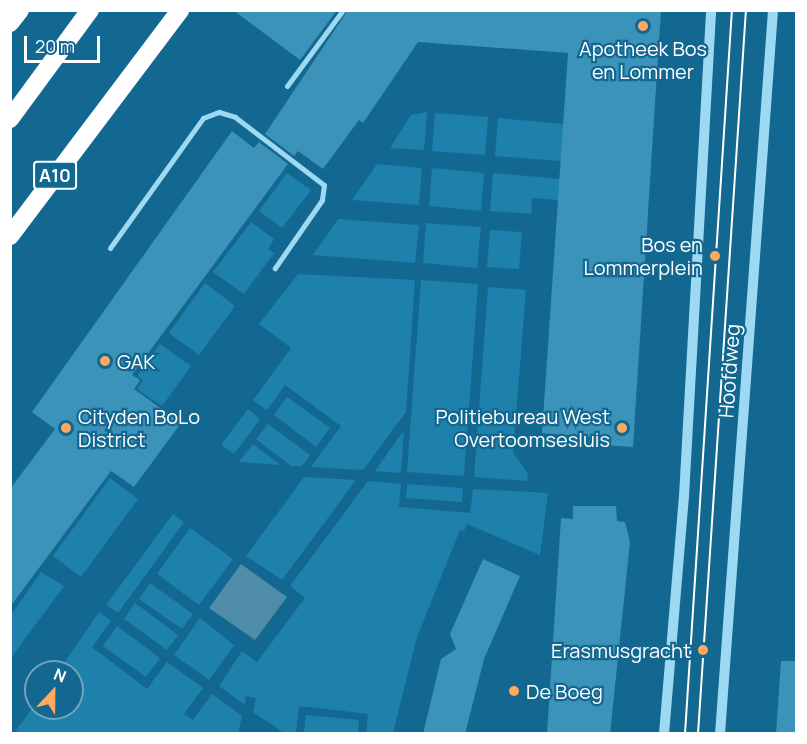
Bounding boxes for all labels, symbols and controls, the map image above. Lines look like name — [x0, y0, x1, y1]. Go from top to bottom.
marker: Apotheek Bos en Lommer — [636, 19, 650, 33]
scale bar — [27, 24, 104, 62]
text: 20 m — [35, 34, 75, 58]
place label: Apotheek Bos en Lommer — [579, 36, 707, 83]
road number: A10 — [32, 160, 78, 190]
place label: Bos en Lommerplein — [583, 232, 703, 279]
marker: Bos en Lommerplein — [708, 249, 722, 263]
street label: Hoofdweg — [714, 323, 744, 419]
place label: GAK — [117, 349, 155, 373]
marker: GAK — [98, 354, 112, 368]
place label: Cityden BoLo District — [78, 404, 200, 451]
place label: Politiebureau West Overtoomsesluis — [436, 404, 610, 451]
marker: Cityden BoLo District — [59, 421, 73, 435]
marker: Politiebureau West Overtoomsesluis — [615, 421, 629, 435]
place label: Erasmusgracht — [551, 638, 691, 662]
marker: Erasmusgracht — [696, 643, 710, 657]
north arrow — [24, 660, 84, 720]
text: N — [51, 663, 69, 688]
place label: De Boeg — [526, 679, 603, 703]
marker: De Boeg — [507, 684, 521, 698]

